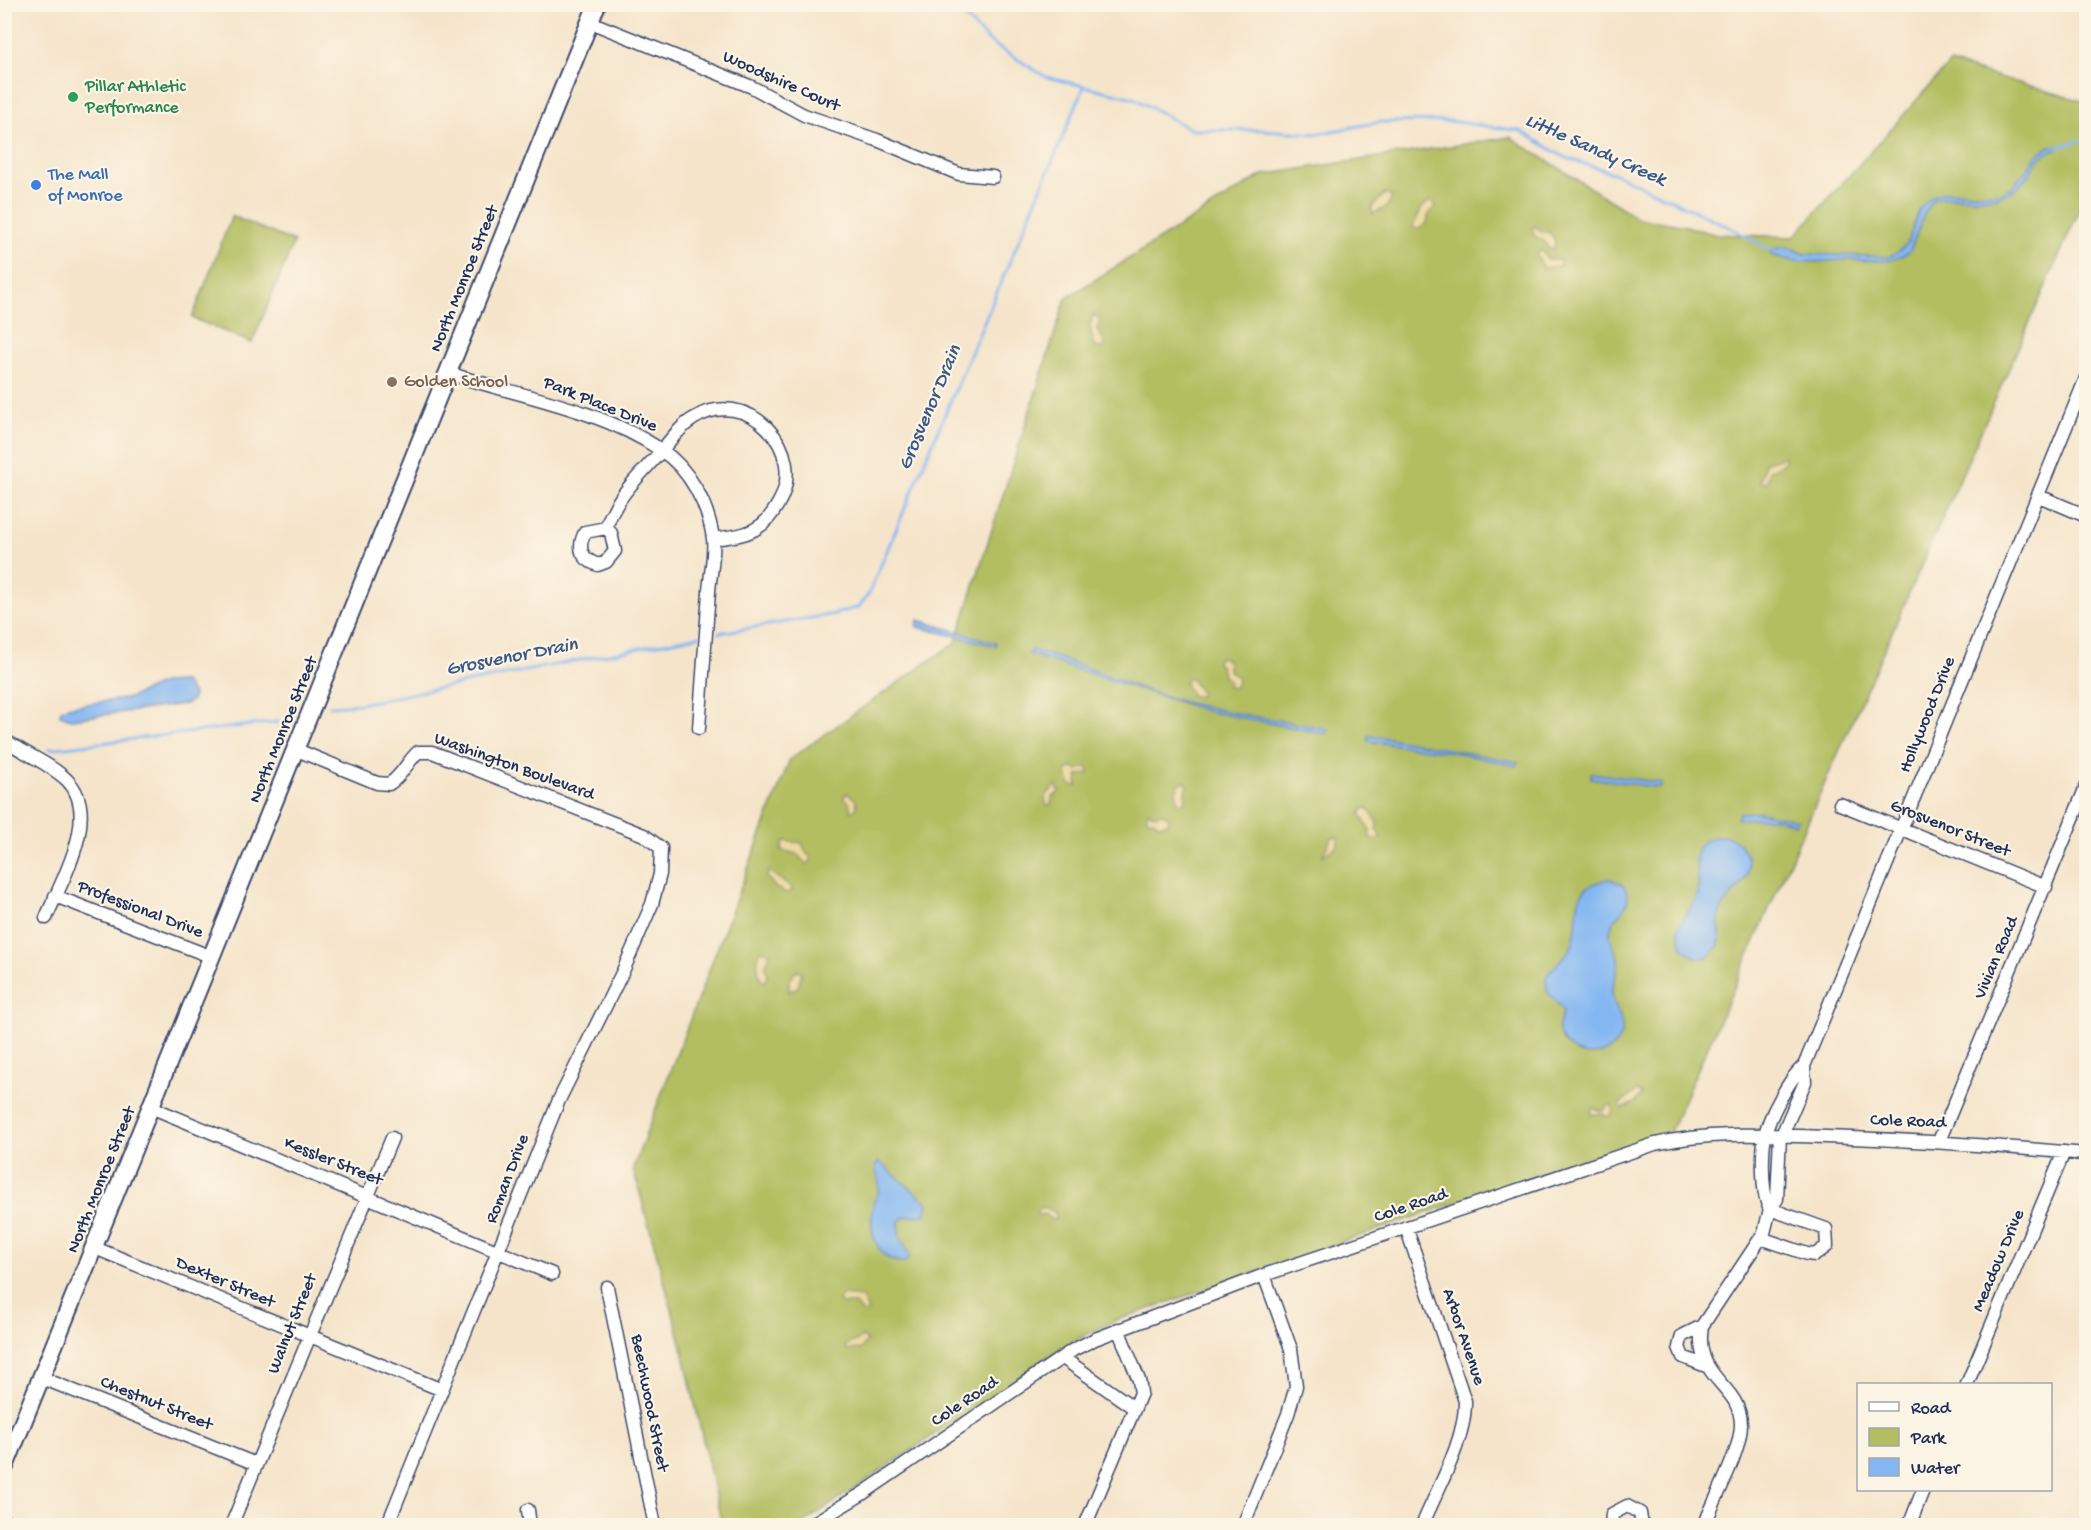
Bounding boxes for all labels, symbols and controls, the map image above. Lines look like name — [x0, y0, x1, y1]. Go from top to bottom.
street label: Woodshire Court — [719, 47, 844, 118]
place label: Pillar Athletic Performance — [84, 77, 187, 119]
marker: Pillar Athletic Performance — [66, 90, 80, 104]
water label: Little Sandy Creek — [1521, 110, 1671, 193]
place label: The Mall of Monroe — [47, 165, 123, 207]
marker: The Mall of Monroe — [29, 178, 43, 192]
street label: North Monroe Street — [426, 201, 505, 355]
water label: Grosvenor Drain — [894, 342, 968, 474]
place label: Golden School — [404, 372, 508, 393]
street label: Park Place Drive — [539, 372, 661, 438]
marker: Golden School — [385, 375, 399, 389]
water label: Grosvenor Drain — [444, 634, 580, 682]
street label: North Monroe Street — [245, 652, 324, 806]
street label: Hollywood Drive — [1895, 653, 1961, 776]
street label: Washington Boulevard — [431, 728, 598, 806]
street label: Grosvenor Street — [1887, 795, 2015, 863]
street label: Professional Drive — [73, 876, 206, 944]
street label: Vivian Road — [1970, 912, 2024, 1003]
street label: North Monroe Street — [63, 1102, 142, 1256]
street label: Cole Road — [1870, 1110, 1948, 1134]
street label: Roman Drive — [481, 1131, 535, 1226]
street label: Kessler Street — [281, 1133, 387, 1192]
street label: Cole Road — [1372, 1183, 1452, 1228]
street label: Meadow Drive — [1968, 1206, 2030, 1315]
street label: Dexter Street — [171, 1252, 279, 1314]
street label: Walnut Street — [263, 1269, 323, 1377]
street label: Arbor Avenue — [1437, 1286, 1490, 1389]
street label: Beechwood Street — [625, 1332, 673, 1475]
street label: Cole Road — [928, 1371, 1004, 1432]
street label: Chestnut Street — [97, 1372, 217, 1437]
legend — [1857, 1383, 2052, 1491]
text: Road — [1911, 1399, 1952, 1420]
text: Park — [1910, 1429, 1947, 1450]
text: Water — [1911, 1459, 1961, 1480]

